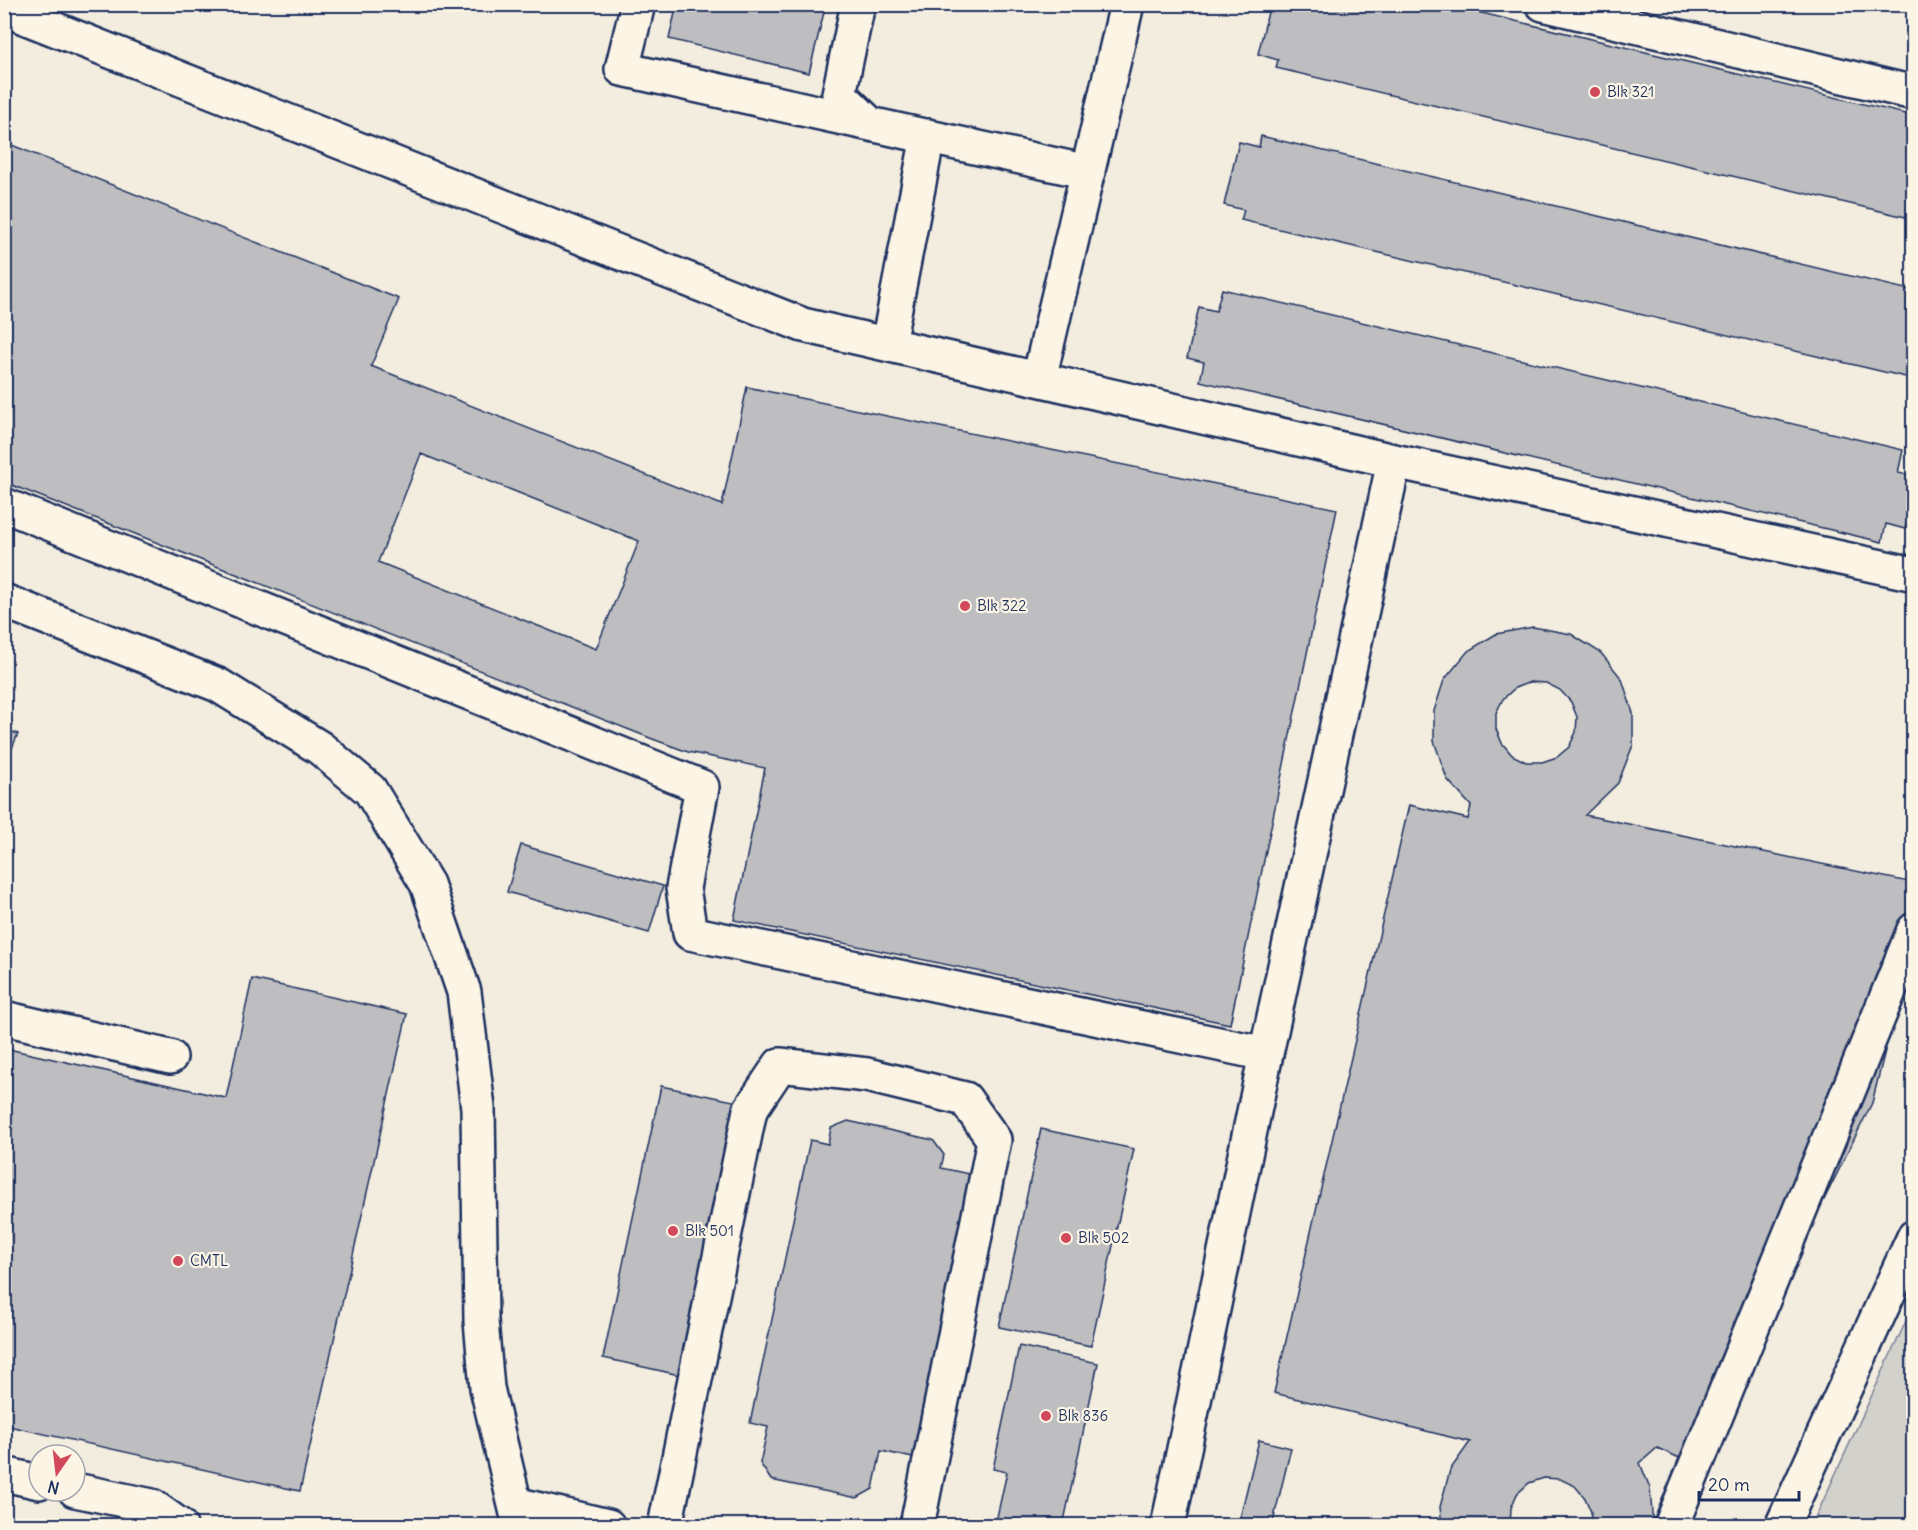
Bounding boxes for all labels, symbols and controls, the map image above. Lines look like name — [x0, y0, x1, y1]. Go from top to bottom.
place label: Blk 321 — [1607, 82, 1654, 101]
marker: Blk 321 — [1588, 85, 1602, 99]
place label: Blk 322 — [977, 596, 1026, 615]
marker: Blk 322 — [958, 599, 972, 613]
place label: Blk 501 — [685, 1221, 734, 1240]
marker: Blk 501 — [666, 1224, 680, 1238]
place label: Blk 502 — [1078, 1228, 1129, 1247]
marker: Blk 502 — [1059, 1231, 1073, 1245]
place label: CMTL — [190, 1251, 228, 1270]
marker: CMTL — [171, 1254, 185, 1268]
place label: Blk 836 — [1058, 1406, 1108, 1425]
marker: Blk 836 — [1039, 1409, 1053, 1423]
north arrow — [27, 1443, 87, 1503]
scale bar — [1699, 1464, 1800, 1502]
text: 20 m — [1708, 1473, 1750, 1496]
text: N — [46, 1477, 61, 1499]

